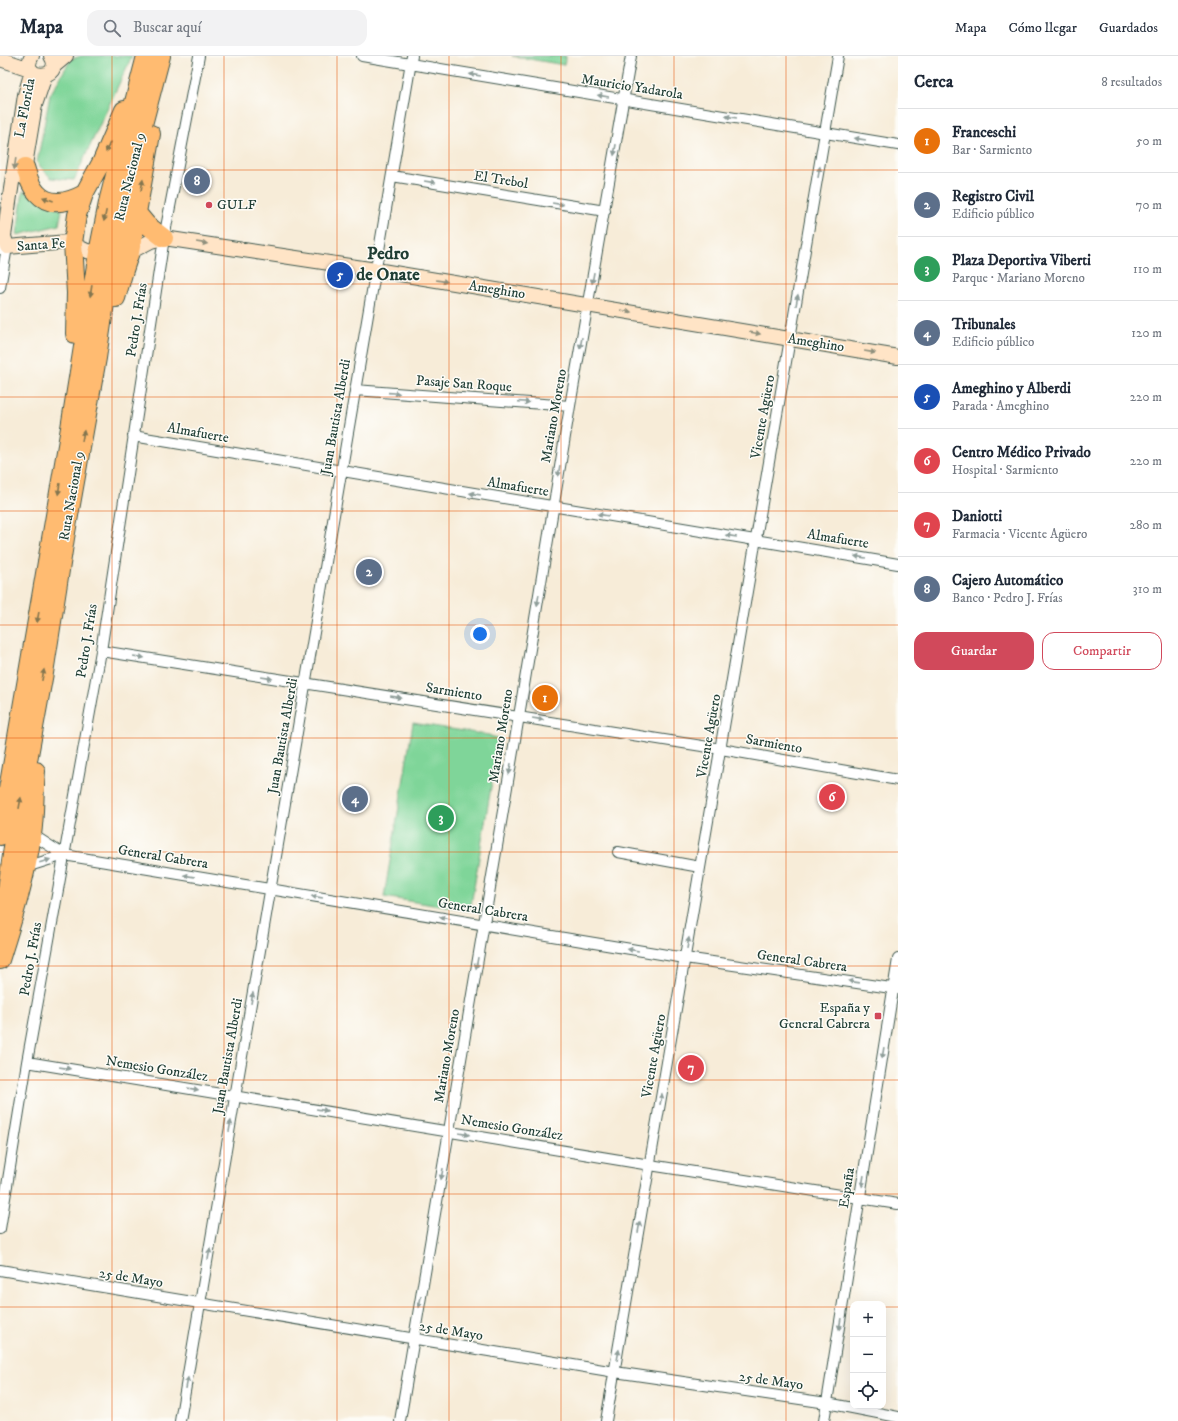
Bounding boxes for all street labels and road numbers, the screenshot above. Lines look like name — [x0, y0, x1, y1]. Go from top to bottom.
street label: Mauricio Yadarola — [580, 70, 684, 104]
street label: La Florida — [10, 77, 40, 139]
street label: Ruta Nacional 9 — [110, 131, 150, 223]
street label: El Trebol — [473, 167, 530, 193]
street label: Santa Fe — [16, 234, 66, 256]
street label: Ameghino — [467, 277, 527, 303]
street label: Pedro J. Frías — [122, 281, 152, 358]
street label: Ameghino — [786, 330, 846, 356]
street label: Juan Bautista Alberdi — [317, 357, 355, 478]
street label: Mariano Moreno — [537, 367, 571, 464]
street label: Pasaje San Roque — [415, 372, 513, 396]
street label: Vicente Agüero — [747, 373, 779, 461]
street label: Almafuerte — [166, 419, 230, 447]
street label: Ruta Nacional 9 — [55, 450, 89, 542]
street label: Almafuerte — [486, 473, 550, 501]
street label: Almafuerte — [806, 525, 870, 553]
street label: Pedro J. Frías — [72, 602, 102, 679]
street label: Juan Bautista Alberdi — [264, 676, 302, 797]
street label: Sarmiento — [424, 679, 484, 705]
street label: Mariano Moreno — [485, 687, 517, 784]
street label: Vicente Agüero — [693, 692, 725, 780]
street label: Sarmiento — [744, 730, 804, 758]
street label: General Cabrera — [117, 841, 209, 873]
street label: General Cabrera — [437, 894, 529, 926]
street label: Pedro J. Frías — [16, 920, 46, 997]
street label: General Cabrera — [756, 946, 848, 976]
street label: Juan Bautista Alberdi — [209, 996, 247, 1117]
street label: Mariano Moreno — [430, 1007, 464, 1104]
street label: Vicente Agüero — [638, 1012, 670, 1100]
street label: Nemesio González — [105, 1052, 209, 1086]
street label: Nemesio González — [460, 1111, 564, 1145]
street label: España — [835, 1166, 859, 1210]
street label: 25 de Mayo — [98, 1264, 164, 1292]
street label: 25 de Mayo — [418, 1317, 484, 1345]
street label: 25 de Mayo — [738, 1368, 804, 1394]

